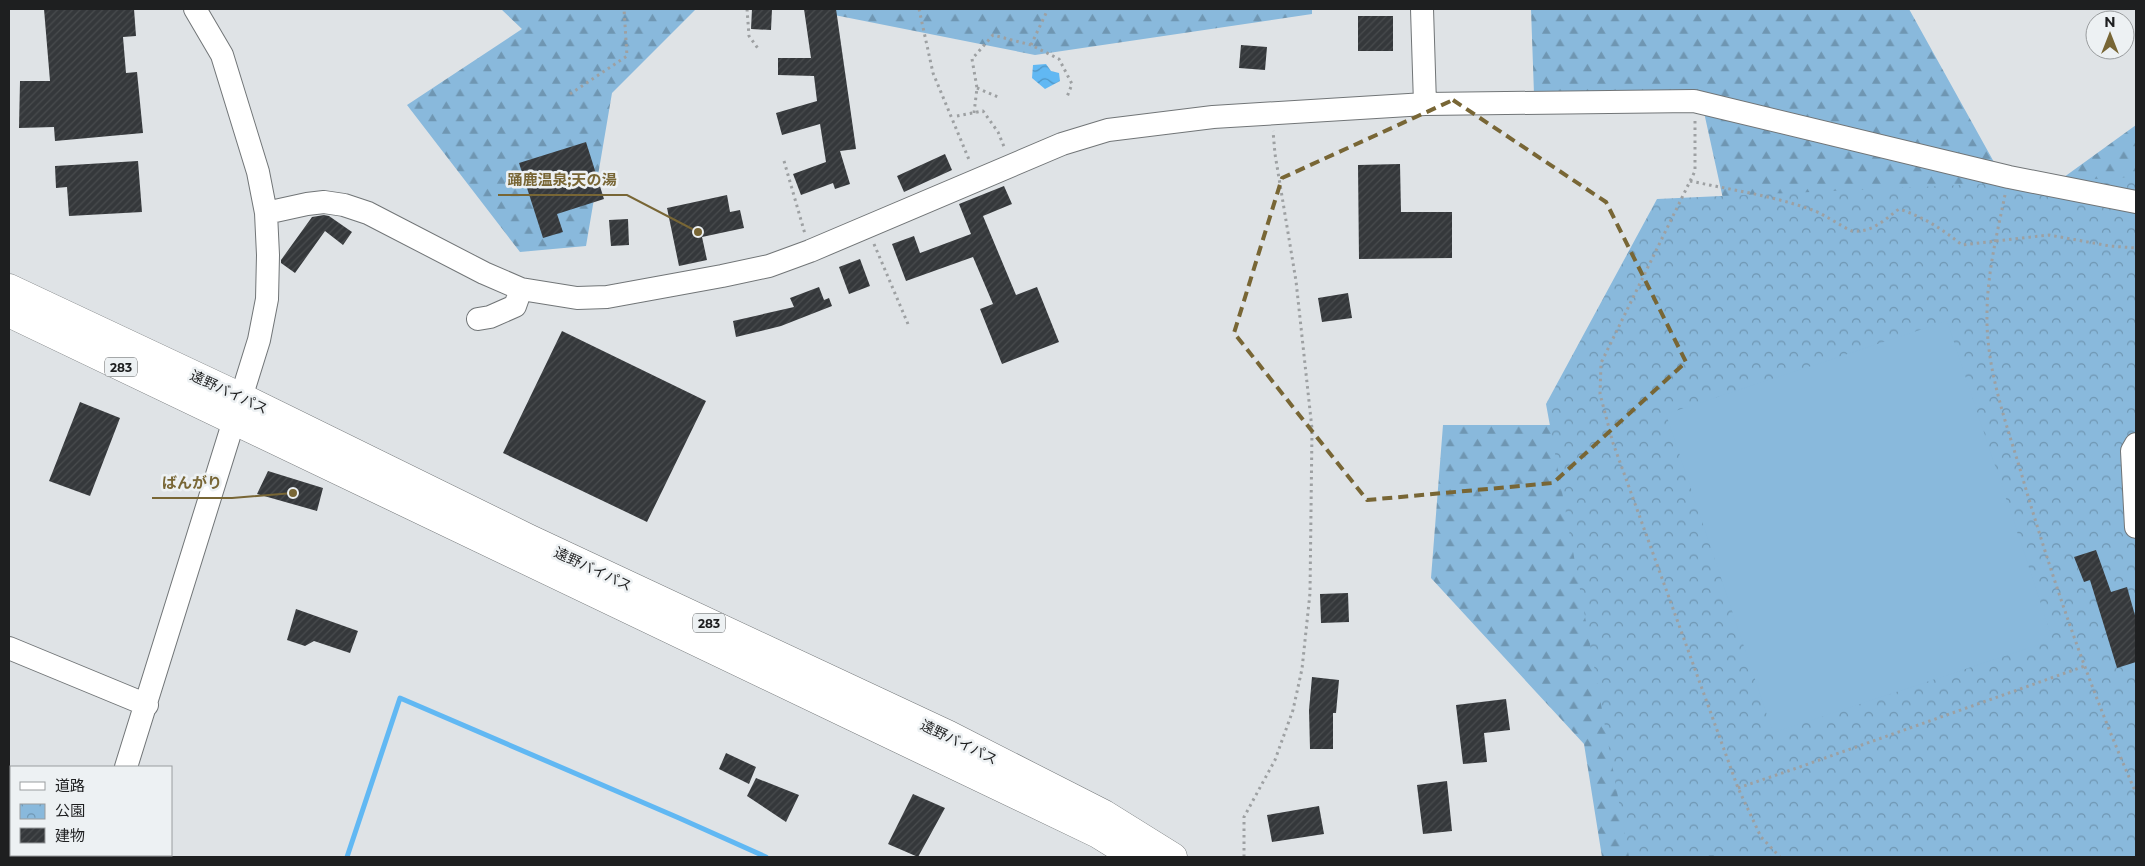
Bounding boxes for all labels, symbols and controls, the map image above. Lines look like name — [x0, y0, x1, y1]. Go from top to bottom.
north arrow — [2085, 10, 2135, 60]
text: N — [2104, 13, 2116, 31]
callout: 踊鹿温泉;天の湯 — [498, 165, 627, 195]
text: 踊鹿温泉;天の湯 — [508, 170, 616, 189]
road number: 283 — [105, 358, 137, 377]
street label: 遠野バイパス — [187, 366, 271, 418]
callout: ばんがり — [152, 468, 232, 498]
text: ばんがり — [162, 473, 222, 492]
street label: 遠野バイパス — [551, 543, 635, 595]
road number: 283 — [693, 614, 725, 632]
street label: 遠野バイパス — [917, 716, 1001, 768]
legend — [10, 766, 172, 856]
text: 道路 — [55, 776, 85, 795]
text: 公園 — [55, 801, 85, 820]
text: 建物 — [55, 826, 85, 845]

